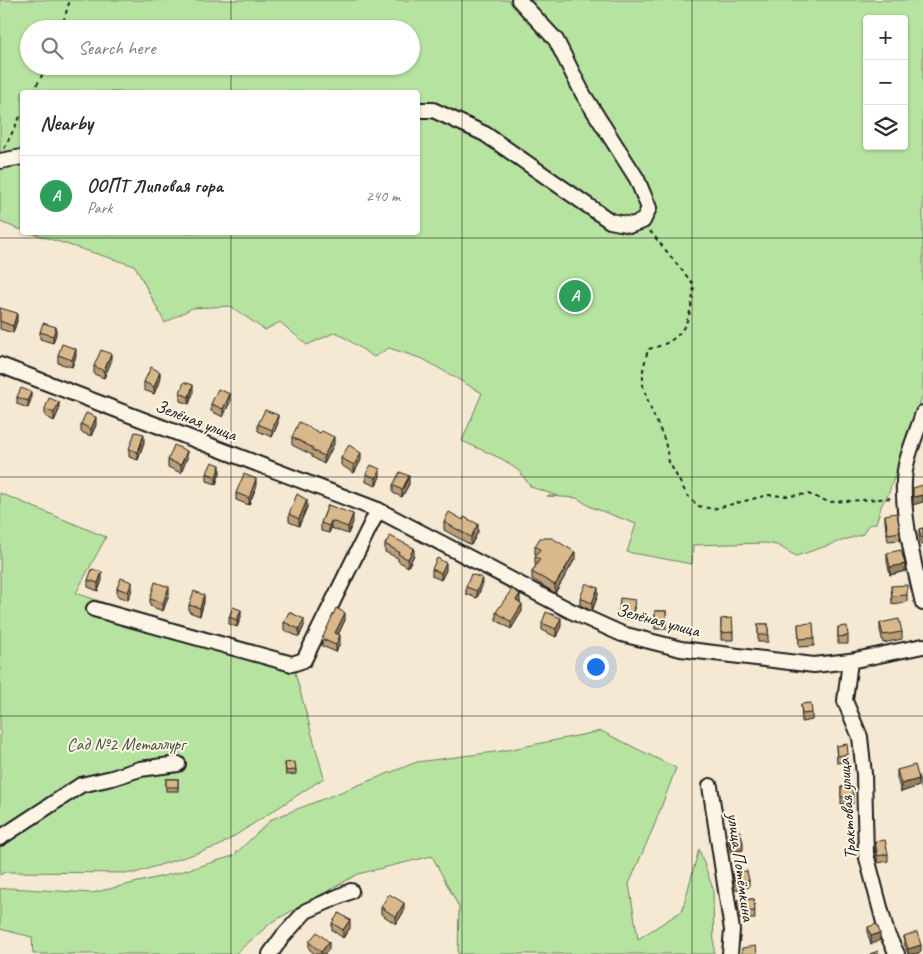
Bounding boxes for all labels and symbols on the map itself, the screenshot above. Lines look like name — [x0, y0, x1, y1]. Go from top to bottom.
pin: A — [559, 277, 591, 315]
street label: Зелёная улица — [152, 394, 242, 446]
street label: Зелёная улица — [614, 598, 704, 642]
your location — [583, 654, 609, 680]
park label: Сад №2 Металлург — [67, 733, 188, 755]
street label: Трактовая улица — [832, 757, 862, 860]
street label: улица Потёмкина — [722, 810, 760, 924]

